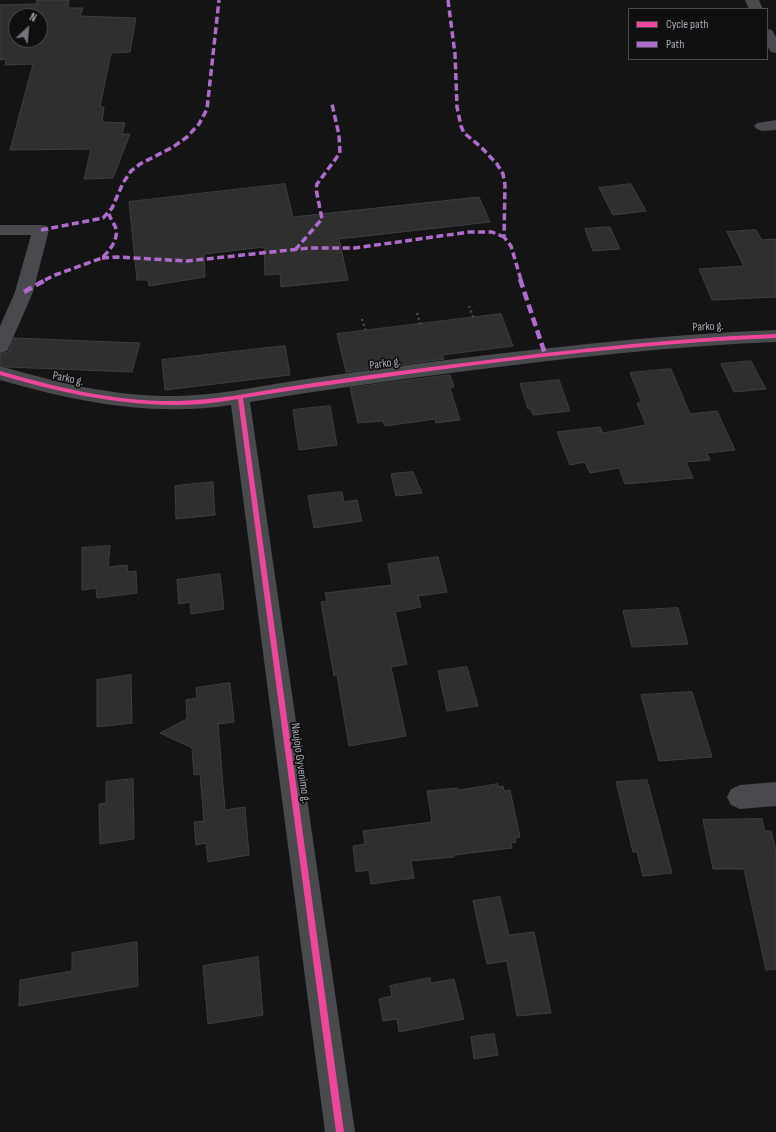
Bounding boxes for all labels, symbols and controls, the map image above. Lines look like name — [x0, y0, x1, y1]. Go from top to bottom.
north arrow — [8, 8, 48, 48]
legend — [628, 8, 768, 60]
text: N — [28, 11, 39, 25]
text: Cycle path — [666, 17, 708, 32]
text: Path — [666, 37, 684, 52]
street label: Parko g. — [692, 319, 724, 335]
street label: Parko g. — [369, 355, 401, 373]
street label: Parko g. — [51, 369, 85, 389]
street label: Naujojo Gyvenimo g. — [287, 722, 313, 804]

